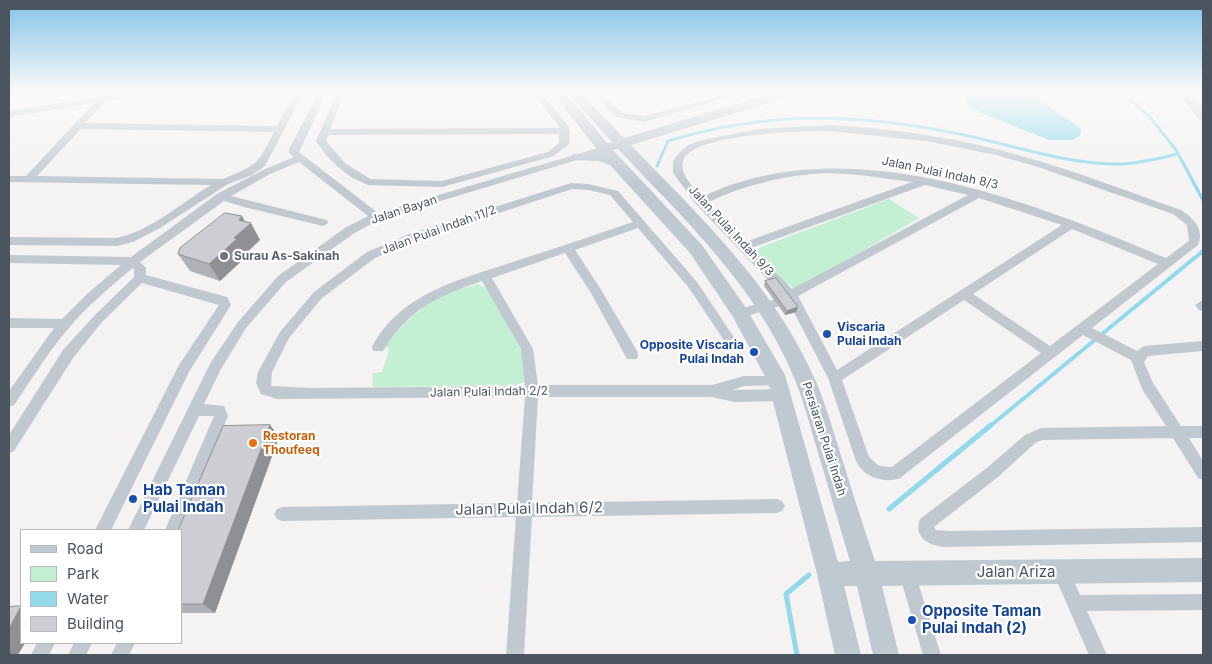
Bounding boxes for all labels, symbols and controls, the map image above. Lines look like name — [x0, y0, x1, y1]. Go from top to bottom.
street label: Jalan Pulai Indah 8/3 — [881, 154, 999, 192]
street label: Jalan Pulai Indah 9/3 — [685, 183, 777, 279]
street label: Jalan Bayan — [369, 193, 439, 227]
street label: Jalan Pulai Indah 11/2 — [380, 203, 498, 257]
place label: Surau As-Sakinah — [234, 249, 339, 263]
marker: Surau As-Sakinah — [218, 250, 230, 262]
place label: Viscaria Pulai Indah — [837, 320, 901, 348]
marker: Viscaria Pulai Indah — [821, 328, 833, 340]
place label: Opposite Viscaria Pulai Indah — [640, 338, 744, 366]
marker: Opposite Viscaria Pulai Indah — [748, 346, 760, 358]
street label: Persiaran Pulai Indah — [799, 380, 849, 498]
street label: Jalan Pulai Indah 2/2 — [430, 384, 548, 400]
place label: Restoran Thoufeeq — [263, 429, 320, 457]
marker: Restoran Thoufeeq — [247, 437, 259, 449]
place label: Hab Taman Pulai Indah — [143, 481, 225, 516]
marker: Hab Taman Pulai Indah — [127, 493, 139, 505]
street label: Jalan Pulai Indah 6/2 — [455, 499, 603, 519]
legend — [20, 529, 182, 644]
text: Road — [67, 539, 103, 558]
street label: Jalan Ariza — [977, 563, 1055, 581]
text: Park — [67, 564, 99, 583]
text: Water — [67, 589, 109, 608]
place label: Opposite Taman Pulai Indah (2) — [922, 602, 1041, 637]
text: Building — [67, 614, 124, 633]
marker: Opposite Taman Pulai Indah (2) — [906, 614, 918, 626]

